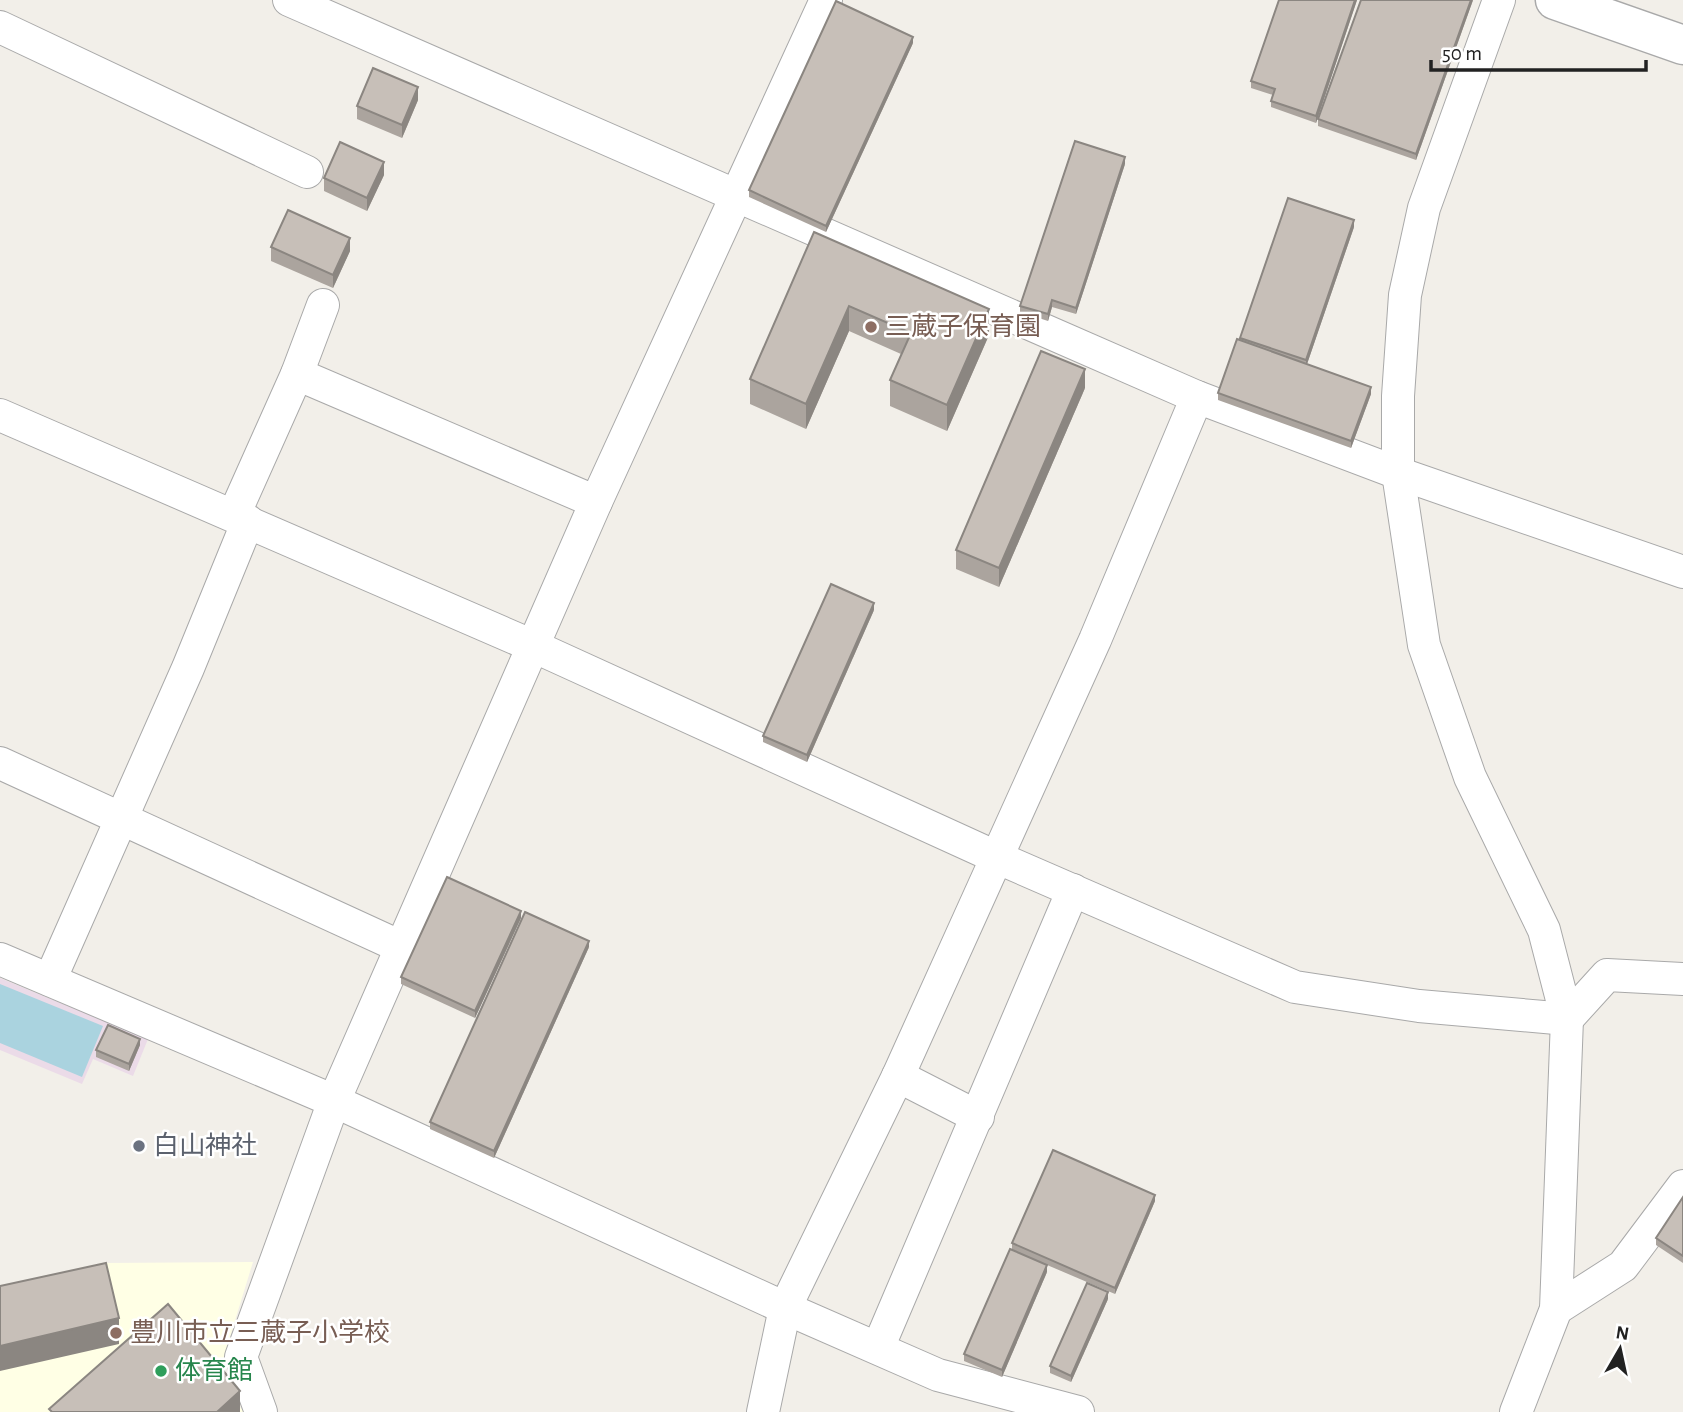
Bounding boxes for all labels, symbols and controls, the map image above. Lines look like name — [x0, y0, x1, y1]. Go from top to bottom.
scale bar — [1431, 28, 1646, 72]
text: 50 m — [1442, 43, 1482, 64]
place label: 三蔵子保育園 — [885, 313, 1041, 340]
marker: 三蔵子保育園 — [863, 319, 879, 335]
place label: 白山神社 — [153, 1131, 257, 1159]
marker: 白山神社 — [131, 1138, 147, 1154]
north arrow — [1585, 1314, 1655, 1384]
place label: 豊川市立三蔵子小学校 — [130, 1318, 390, 1346]
text: N — [1614, 1323, 1630, 1344]
marker: 豊川市立三蔵子小学校 — [108, 1325, 124, 1341]
place label: 体育館 — [175, 1357, 253, 1384]
marker: 体育館 — [153, 1363, 169, 1379]

